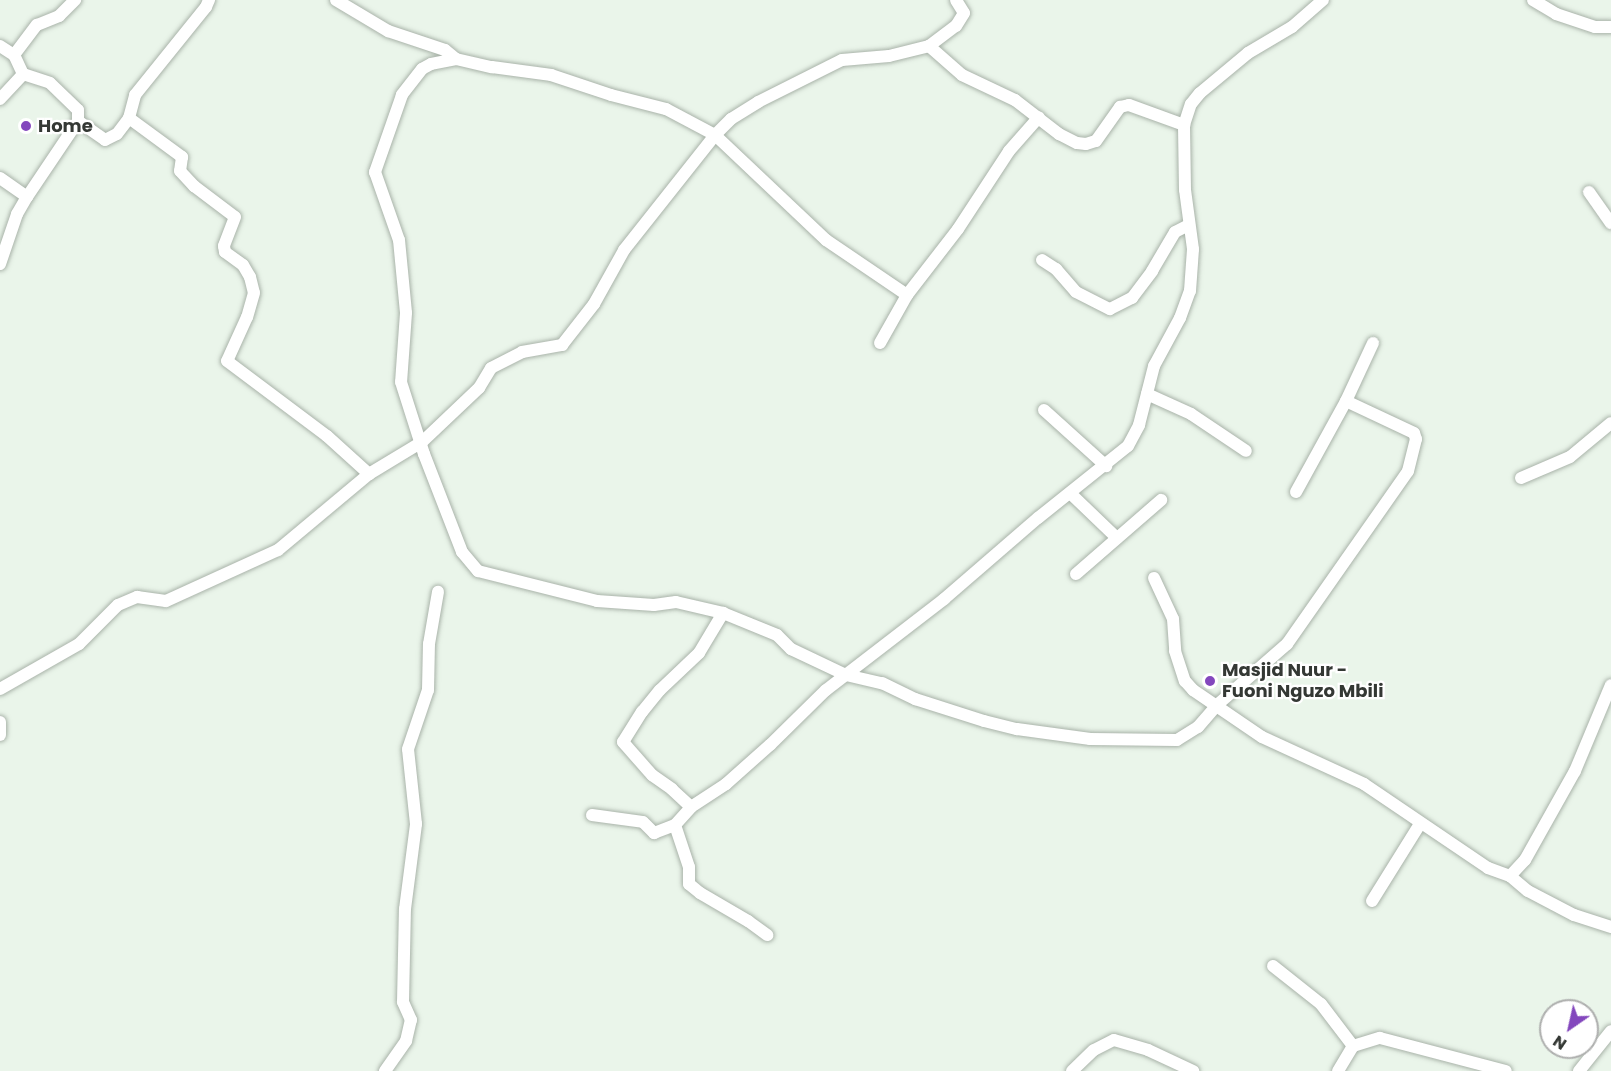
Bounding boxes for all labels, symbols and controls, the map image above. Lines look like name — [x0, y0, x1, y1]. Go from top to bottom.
place label: Home — [38, 115, 93, 137]
marker: Home — [19, 119, 33, 133]
place label: Masjid Nuur - Fuoni Nguzo Mbili — [1222, 660, 1383, 702]
marker: Masjid Nuur - Fuoni Nguzo Mbili — [1203, 674, 1217, 688]
north arrow — [1539, 999, 1599, 1059]
text: N — [1548, 1030, 1571, 1056]

